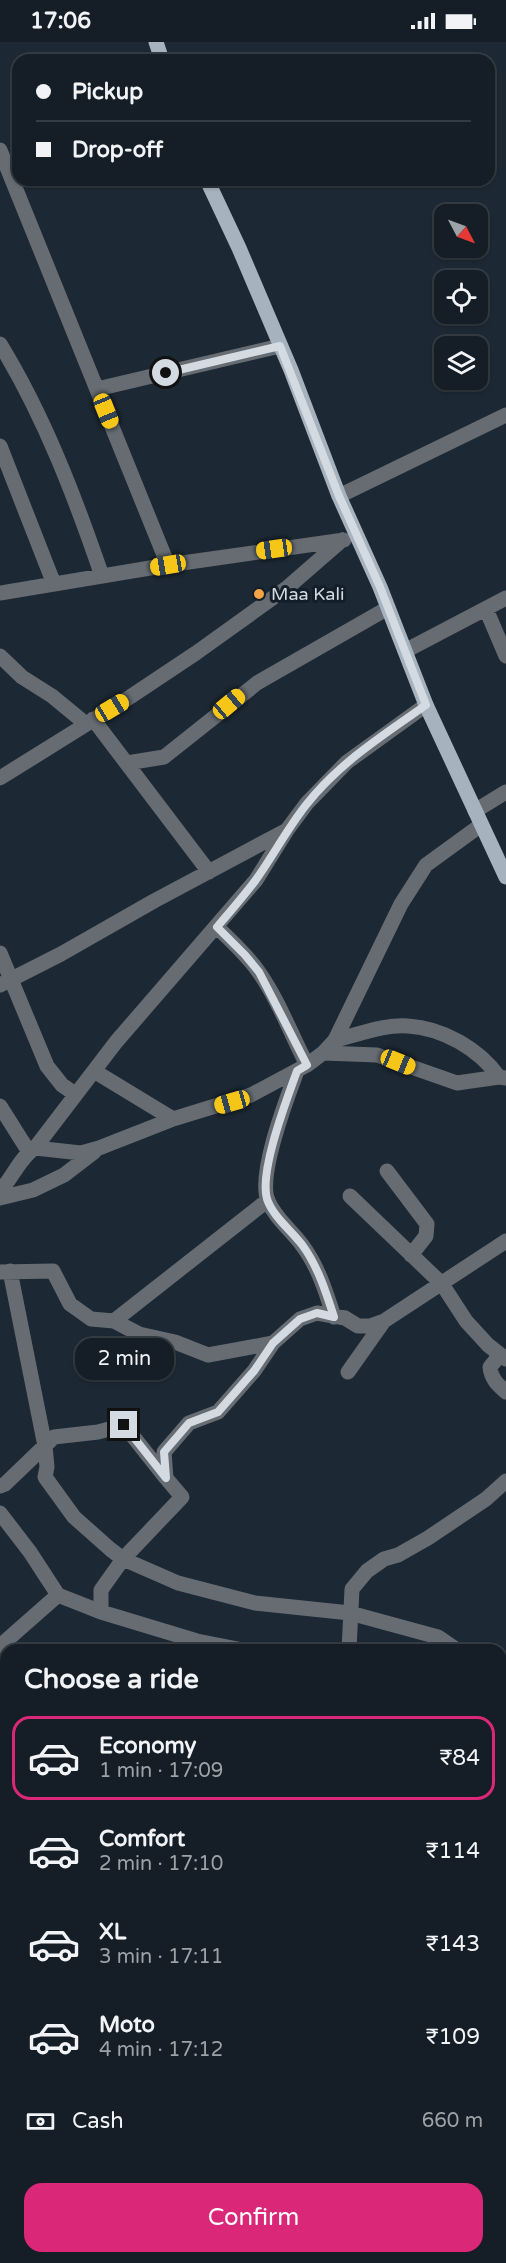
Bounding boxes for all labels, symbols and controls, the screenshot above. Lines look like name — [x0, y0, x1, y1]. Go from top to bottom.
text: 17:06 — [30, 8, 91, 34]
text: Pickup — [72, 79, 143, 105]
text: Drop-off — [72, 137, 163, 163]
north arrow — [434, 204, 488, 258]
map controls — [434, 204, 488, 390]
button: locate — [434, 270, 488, 324]
button: layers — [434, 336, 488, 390]
route start — [152, 359, 179, 386]
car — [91, 391, 121, 431]
car — [255, 538, 293, 560]
car — [149, 553, 187, 577]
place label: Maa Kali — [271, 583, 344, 605]
marker: Maa Kali — [252, 587, 266, 601]
car — [209, 686, 249, 722]
car — [92, 691, 132, 725]
car — [378, 1047, 418, 1077]
car — [212, 1088, 252, 1116]
callout: 2 min — [74, 1338, 174, 1380]
text: 2 min — [98, 1347, 151, 1371]
route end — [110, 1411, 137, 1438]
text: Choose a ride — [24, 1663, 199, 1696]
icon: car — [27, 1731, 81, 1785]
text: Economy — [99, 1733, 196, 1759]
text: ₹84 — [439, 1745, 480, 1771]
text: 1 min · 17:09 — [99, 1759, 223, 1783]
icon: car — [27, 1824, 81, 1878]
text: Comfort — [99, 1826, 185, 1852]
text: ₹114 — [426, 1838, 480, 1864]
text: 2 min · 17:10 — [99, 1852, 223, 1876]
icon: car — [27, 1917, 81, 1971]
text: XL — [99, 1919, 126, 1945]
text: ₹143 — [426, 1931, 480, 1957]
text: 3 min · 17:11 — [99, 1945, 223, 1969]
icon: car — [27, 2010, 81, 2064]
text: Moto — [99, 2012, 155, 2038]
text: ₹109 — [426, 2024, 480, 2050]
text: 4 min · 17:12 — [99, 2038, 223, 2062]
icon: cash — [24, 2105, 57, 2138]
text: Cash — [72, 2108, 124, 2134]
text: 660 m — [422, 2109, 483, 2133]
button: Confirm — [24, 2183, 483, 2252]

